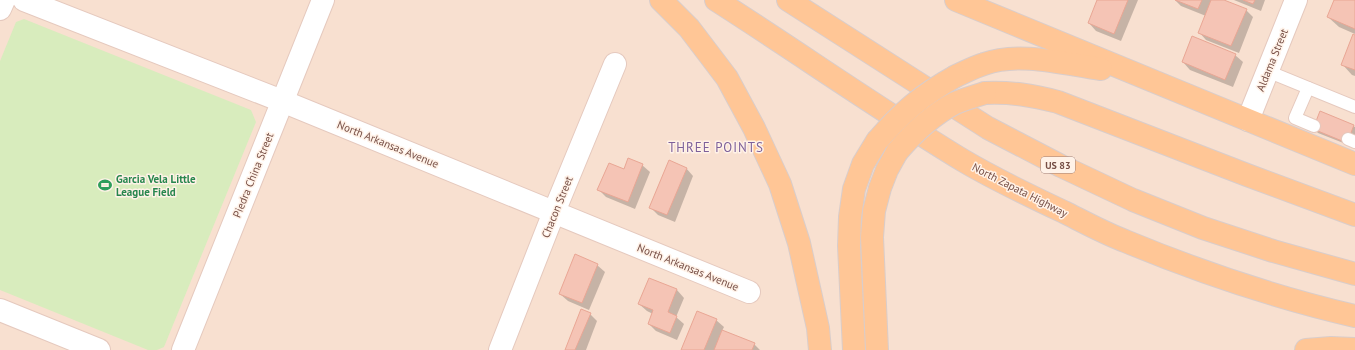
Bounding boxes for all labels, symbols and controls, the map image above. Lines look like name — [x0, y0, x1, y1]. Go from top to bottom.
street label: Aldama Street — [1253, 26, 1291, 93]
street label: North Arkansas Avenue — [335, 117, 441, 171]
street label: Piedra China Street — [230, 130, 277, 220]
district label: THREE POINTS — [668, 139, 764, 156]
road number: US 83 — [1041, 157, 1075, 173]
street label: North Zapata Highway — [970, 160, 1071, 221]
place label: Garcia Vela Little League Field — [116, 172, 196, 199]
street label: Chacon Street — [538, 174, 576, 240]
sports icon: Garcia Vela Little League Field — [97, 177, 113, 193]
street label: North Arkansas Avenue — [635, 240, 741, 294]

